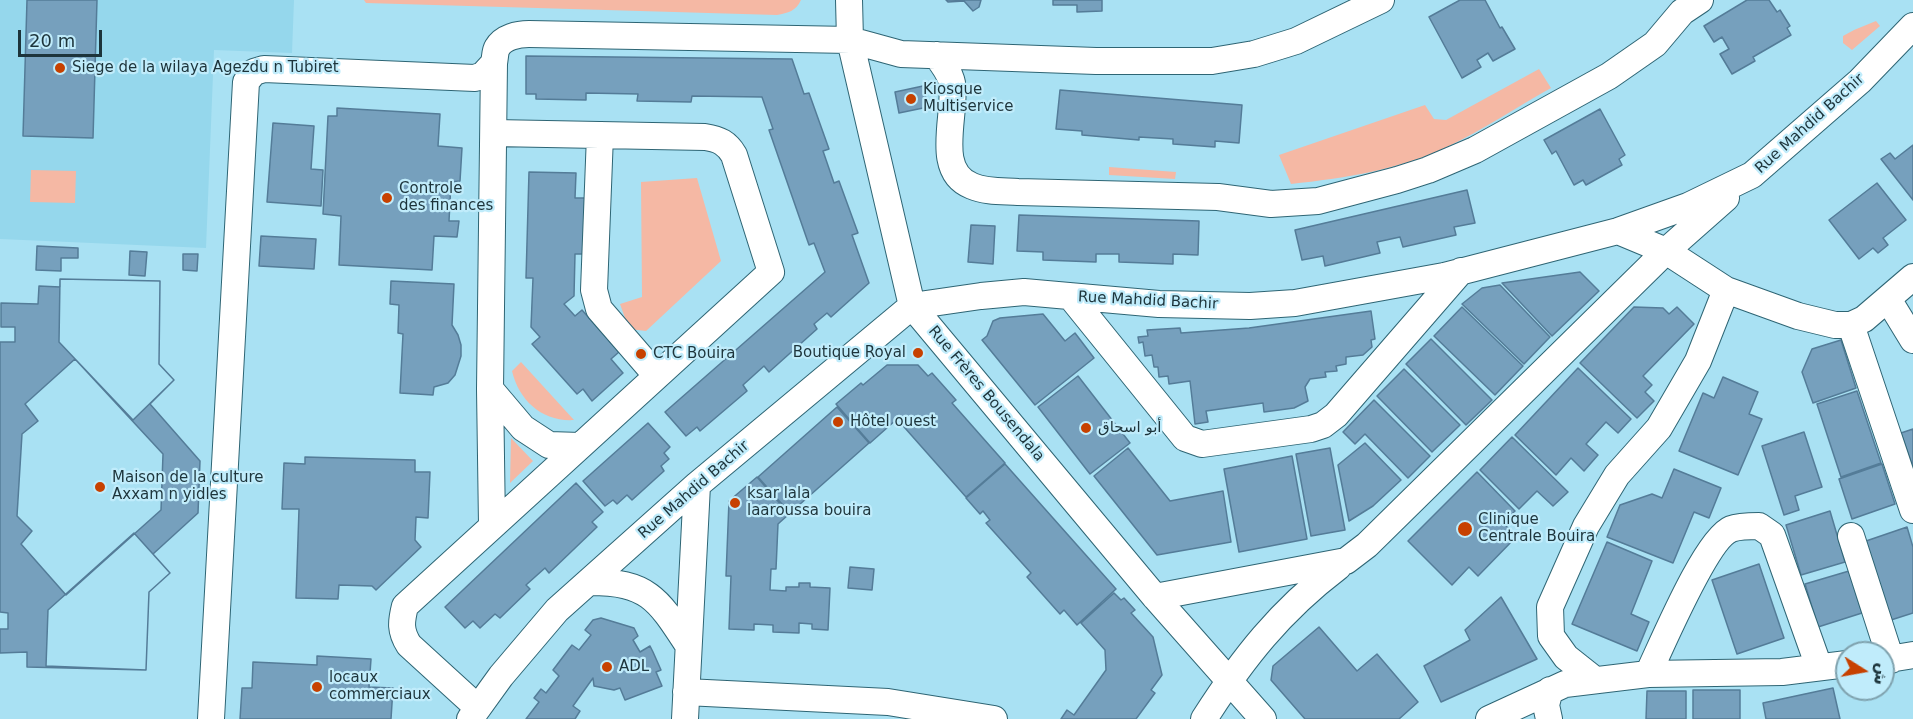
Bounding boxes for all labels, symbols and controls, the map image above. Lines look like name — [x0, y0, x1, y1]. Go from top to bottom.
scale bar — [21, 18, 105, 56]
text: 20 m — [29, 30, 75, 51]
place label: Siege de la wilaya Agezdu n Tubiret — [72, 59, 339, 77]
marker: Siege de la wilaya Agezdu n Tubiret — [53, 61, 67, 75]
street label: Rue Mahdid Bachir — [1752, 70, 1868, 178]
place label: Kiosque Multiservice — [923, 81, 1013, 116]
marker: Kiosque Multiservice — [904, 92, 918, 106]
place label: Controle des finances — [399, 180, 493, 215]
marker: Controle des finances — [380, 191, 394, 205]
street label: Rue Mahdid Bachir — [1077, 288, 1219, 314]
street label: Rue Frères Bousendala — [924, 323, 1048, 465]
place label: Boutique Royal — [793, 344, 906, 362]
place label: CTC Bouira — [653, 345, 736, 363]
marker: Boutique Royal — [911, 346, 925, 360]
marker: CTC Bouira — [634, 347, 648, 361]
place label: Hôtel ouest — [850, 413, 936, 431]
marker: Hôtel ouest — [831, 415, 845, 429]
place label: أبو اسحاق — [1098, 419, 1161, 437]
marker: أبو اسحاق — [1079, 421, 1093, 435]
street label: Rue Mahdid Bachir — [635, 437, 753, 543]
place label: Maison de la culture Axxam n yidles — [112, 469, 264, 504]
marker: Maison de la culture Axxam n yidles — [93, 480, 107, 494]
place label: ksar lala laaroussa bouira — [747, 485, 871, 520]
marker: ksar lala laaroussa bouira — [728, 496, 742, 510]
place label: Clinique Centrale Bouira — [1478, 511, 1595, 546]
marker: Clinique Centrale Bouira — [1456, 520, 1474, 538]
north arrow — [1835, 641, 1895, 701]
place label: ADL — [619, 658, 649, 676]
marker: ADL — [600, 660, 614, 674]
text: ش — [1870, 661, 1893, 687]
place label: locaux commerciaux — [329, 669, 431, 704]
marker: locaux commerciaux — [310, 680, 324, 694]

